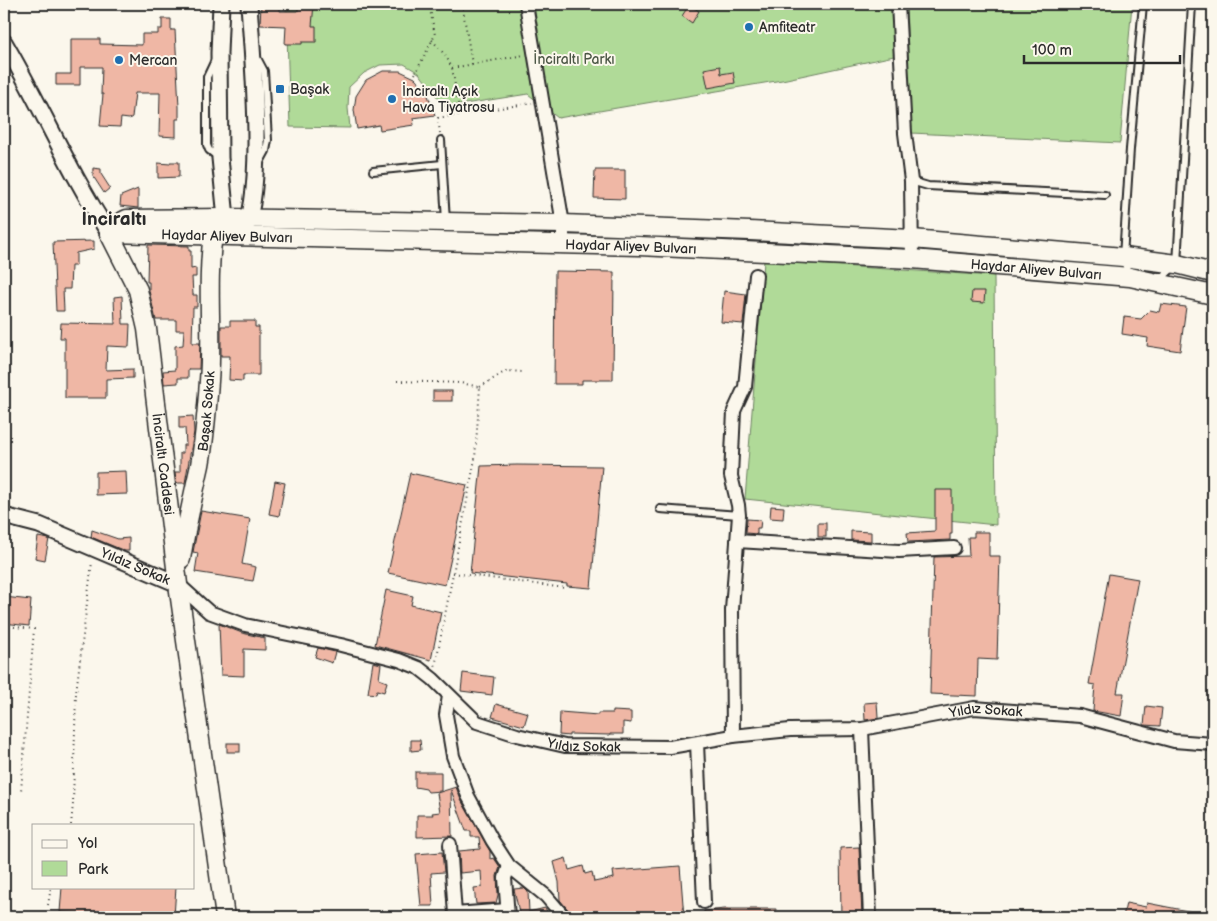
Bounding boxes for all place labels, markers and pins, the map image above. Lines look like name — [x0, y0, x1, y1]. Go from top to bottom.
place label: Amfiteatr — [759, 19, 816, 36]
marker: Amfiteatr — [743, 21, 755, 33]
place label: Mercan — [129, 52, 178, 69]
marker: Mercan — [113, 54, 125, 66]
place label: Başak — [290, 81, 329, 98]
place label: İnciraltı Açık Hava Tiyatrosu — [402, 82, 495, 116]
marker: Başak — [274, 83, 286, 95]
marker: İnciraltı Açık Hava Tiyatrosu — [386, 93, 398, 105]

